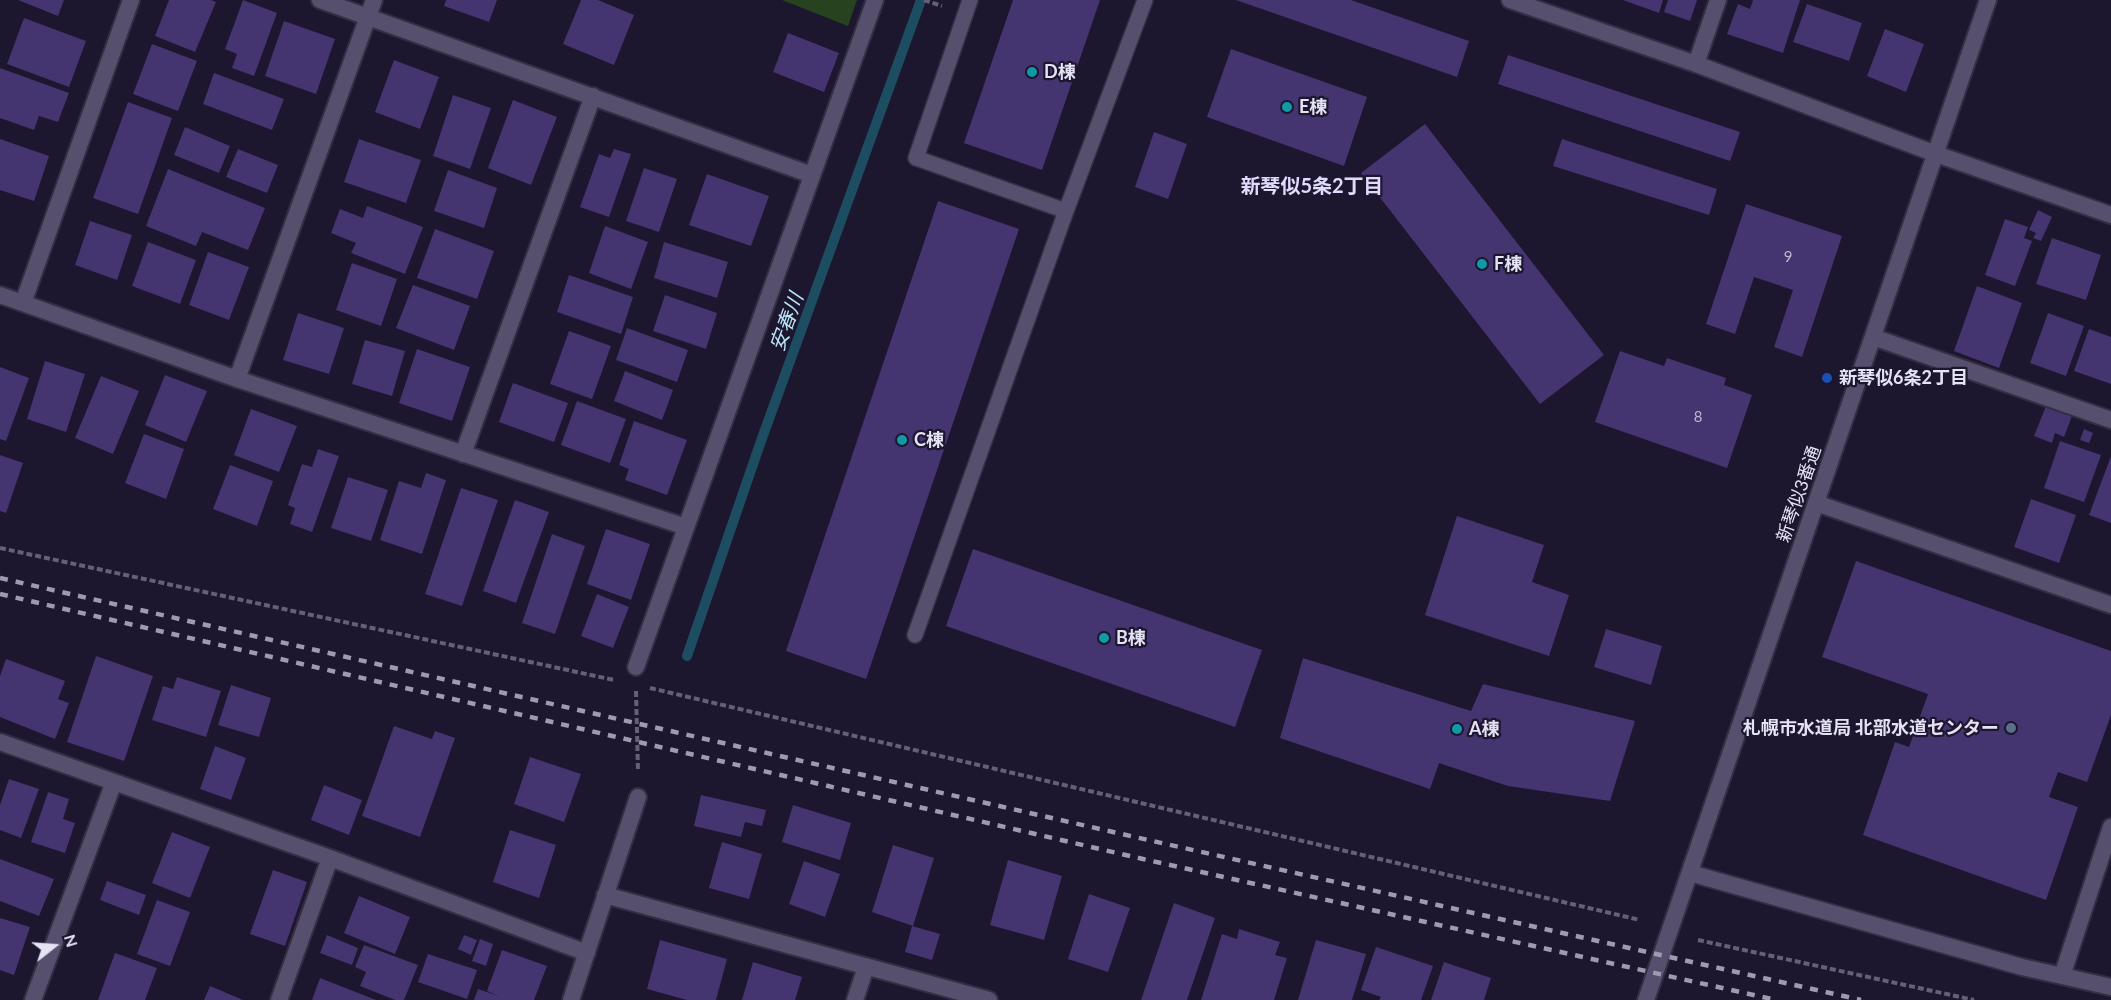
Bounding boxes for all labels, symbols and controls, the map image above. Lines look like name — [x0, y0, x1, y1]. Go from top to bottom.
place label: D棟 — [1044, 61, 1076, 83]
marker: D棟 — [1025, 65, 1039, 79]
place label: E棟 — [1299, 96, 1327, 118]
marker: E棟 — [1280, 100, 1294, 114]
district label: 新琴似5条2丁目 — [1240, 175, 1384, 199]
house number: 9 — [1784, 248, 1792, 266]
place label: F棟 — [1494, 253, 1522, 275]
marker: F棟 — [1475, 257, 1489, 271]
water label: 安春川 — [765, 290, 809, 354]
place label: 新琴似6条2丁目 — [1839, 367, 1968, 389]
marker: 新琴似6条2丁目 — [1820, 371, 1834, 385]
house number: 8 — [1694, 408, 1702, 426]
place label: C棟 — [914, 429, 944, 451]
marker: C棟 — [895, 433, 909, 447]
street label: 新琴似3番通 — [1772, 443, 1826, 545]
place label: B棟 — [1116, 627, 1146, 649]
marker: B棟 — [1097, 631, 1111, 645]
place label: 札幌市水道局 北部水道センター — [1743, 717, 1999, 739]
place label: A棟 — [1469, 718, 1500, 740]
marker: 札幌市水道局 北部水道センター — [2004, 721, 2018, 735]
marker: A棟 — [1450, 722, 1464, 736]
north arrow — [24, 916, 84, 976]
text: N — [61, 932, 83, 949]

